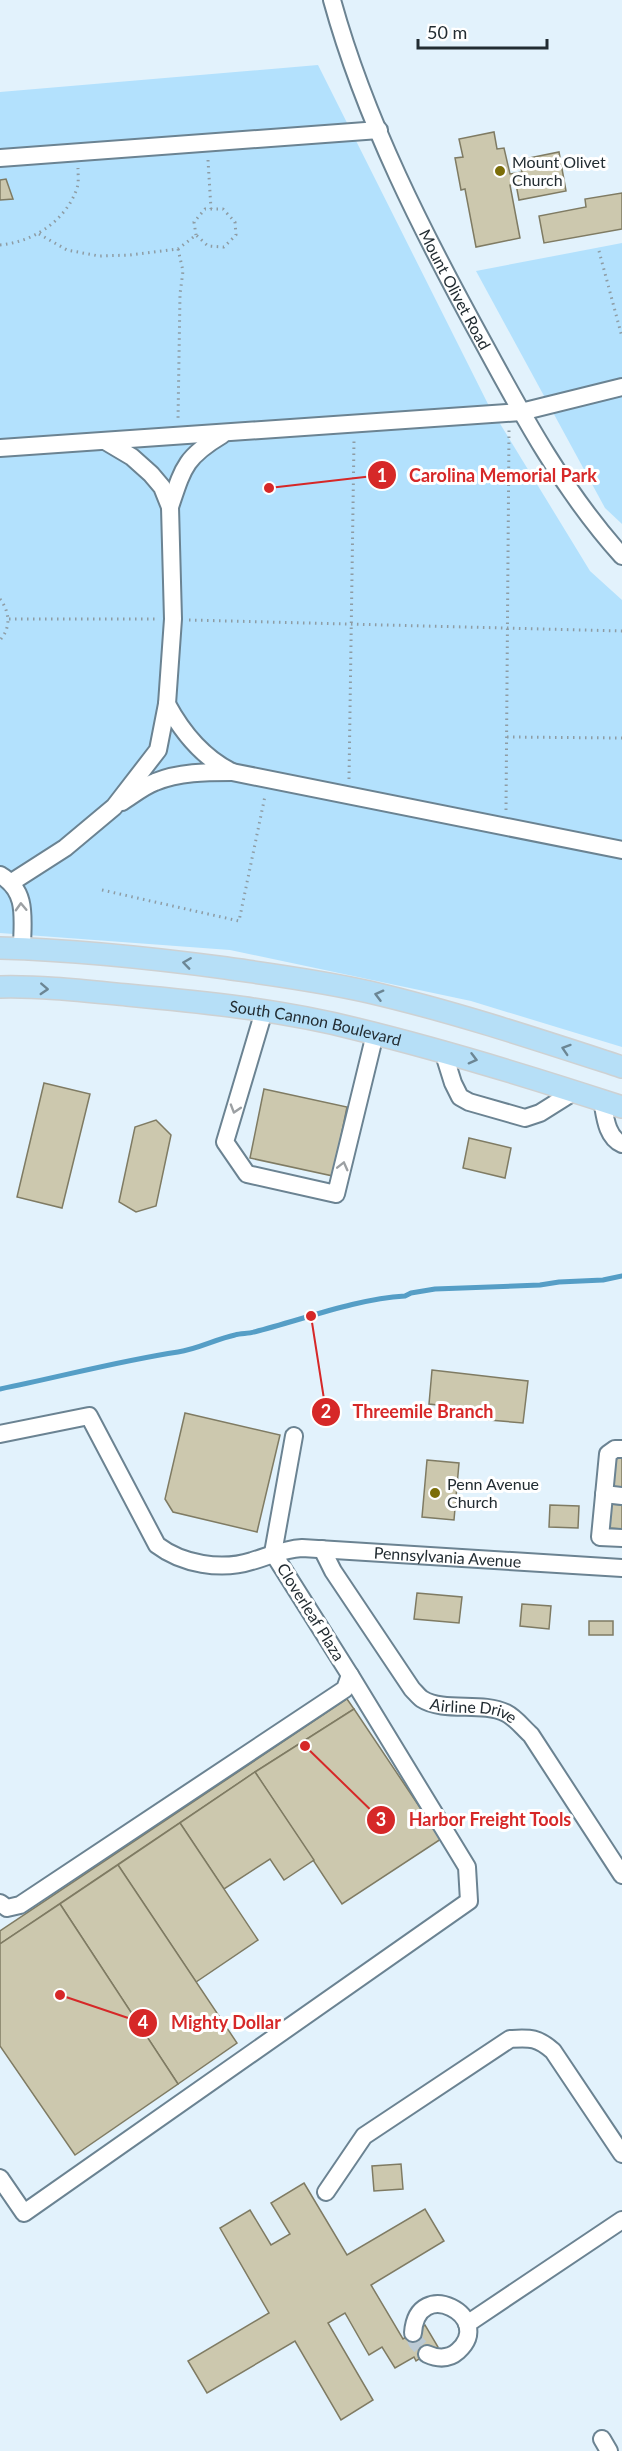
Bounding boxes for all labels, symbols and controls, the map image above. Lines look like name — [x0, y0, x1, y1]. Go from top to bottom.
scale bar — [418, 12, 547, 50]
text: 50 m — [427, 21, 467, 43]
place label: Mount Olivet Church — [512, 152, 606, 189]
marker: Mount Olivet Church — [493, 164, 507, 178]
street label: Mount Olivet Road — [416, 226, 495, 352]
callout: Carolina Memorial Park — [367, 457, 609, 493]
text: 1 — [377, 464, 387, 486]
text: Carolina Memorial Park — [409, 464, 597, 486]
one-way arrow — [15, 903, 28, 912]
one-way arrow — [182, 957, 191, 970]
one-way arrow — [40, 982, 49, 995]
one-way arrow — [374, 990, 385, 1002]
street label: South Cannon Boulevard — [228, 996, 404, 1049]
one-way arrow — [561, 1044, 572, 1056]
one-way arrow — [468, 1052, 478, 1065]
one-way arrow — [230, 1103, 242, 1114]
one-way arrow — [336, 1161, 349, 1171]
callout: Threemile Branch — [311, 1394, 506, 1430]
text: 2 — [321, 1400, 331, 1422]
text: Threemile Branch — [353, 1400, 493, 1422]
place label: Penn Avenue Church — [447, 1474, 539, 1511]
marker: Penn Avenue Church — [428, 1486, 442, 1500]
street label: Pennsylvania Avenue — [373, 1543, 522, 1571]
street label: Cloverleaf Plaza — [274, 1559, 349, 1664]
street label: Airline Drive — [428, 1693, 521, 1726]
callout: Harbor Freight Tools — [366, 1802, 583, 1838]
text: 3 — [376, 1808, 386, 1830]
text: Harbor Freight Tools — [409, 1808, 571, 1830]
callout: Mighty Dollar — [128, 2005, 293, 2041]
text: 4 — [138, 2011, 148, 2033]
text: Mighty Dollar — [171, 2011, 281, 2033]

